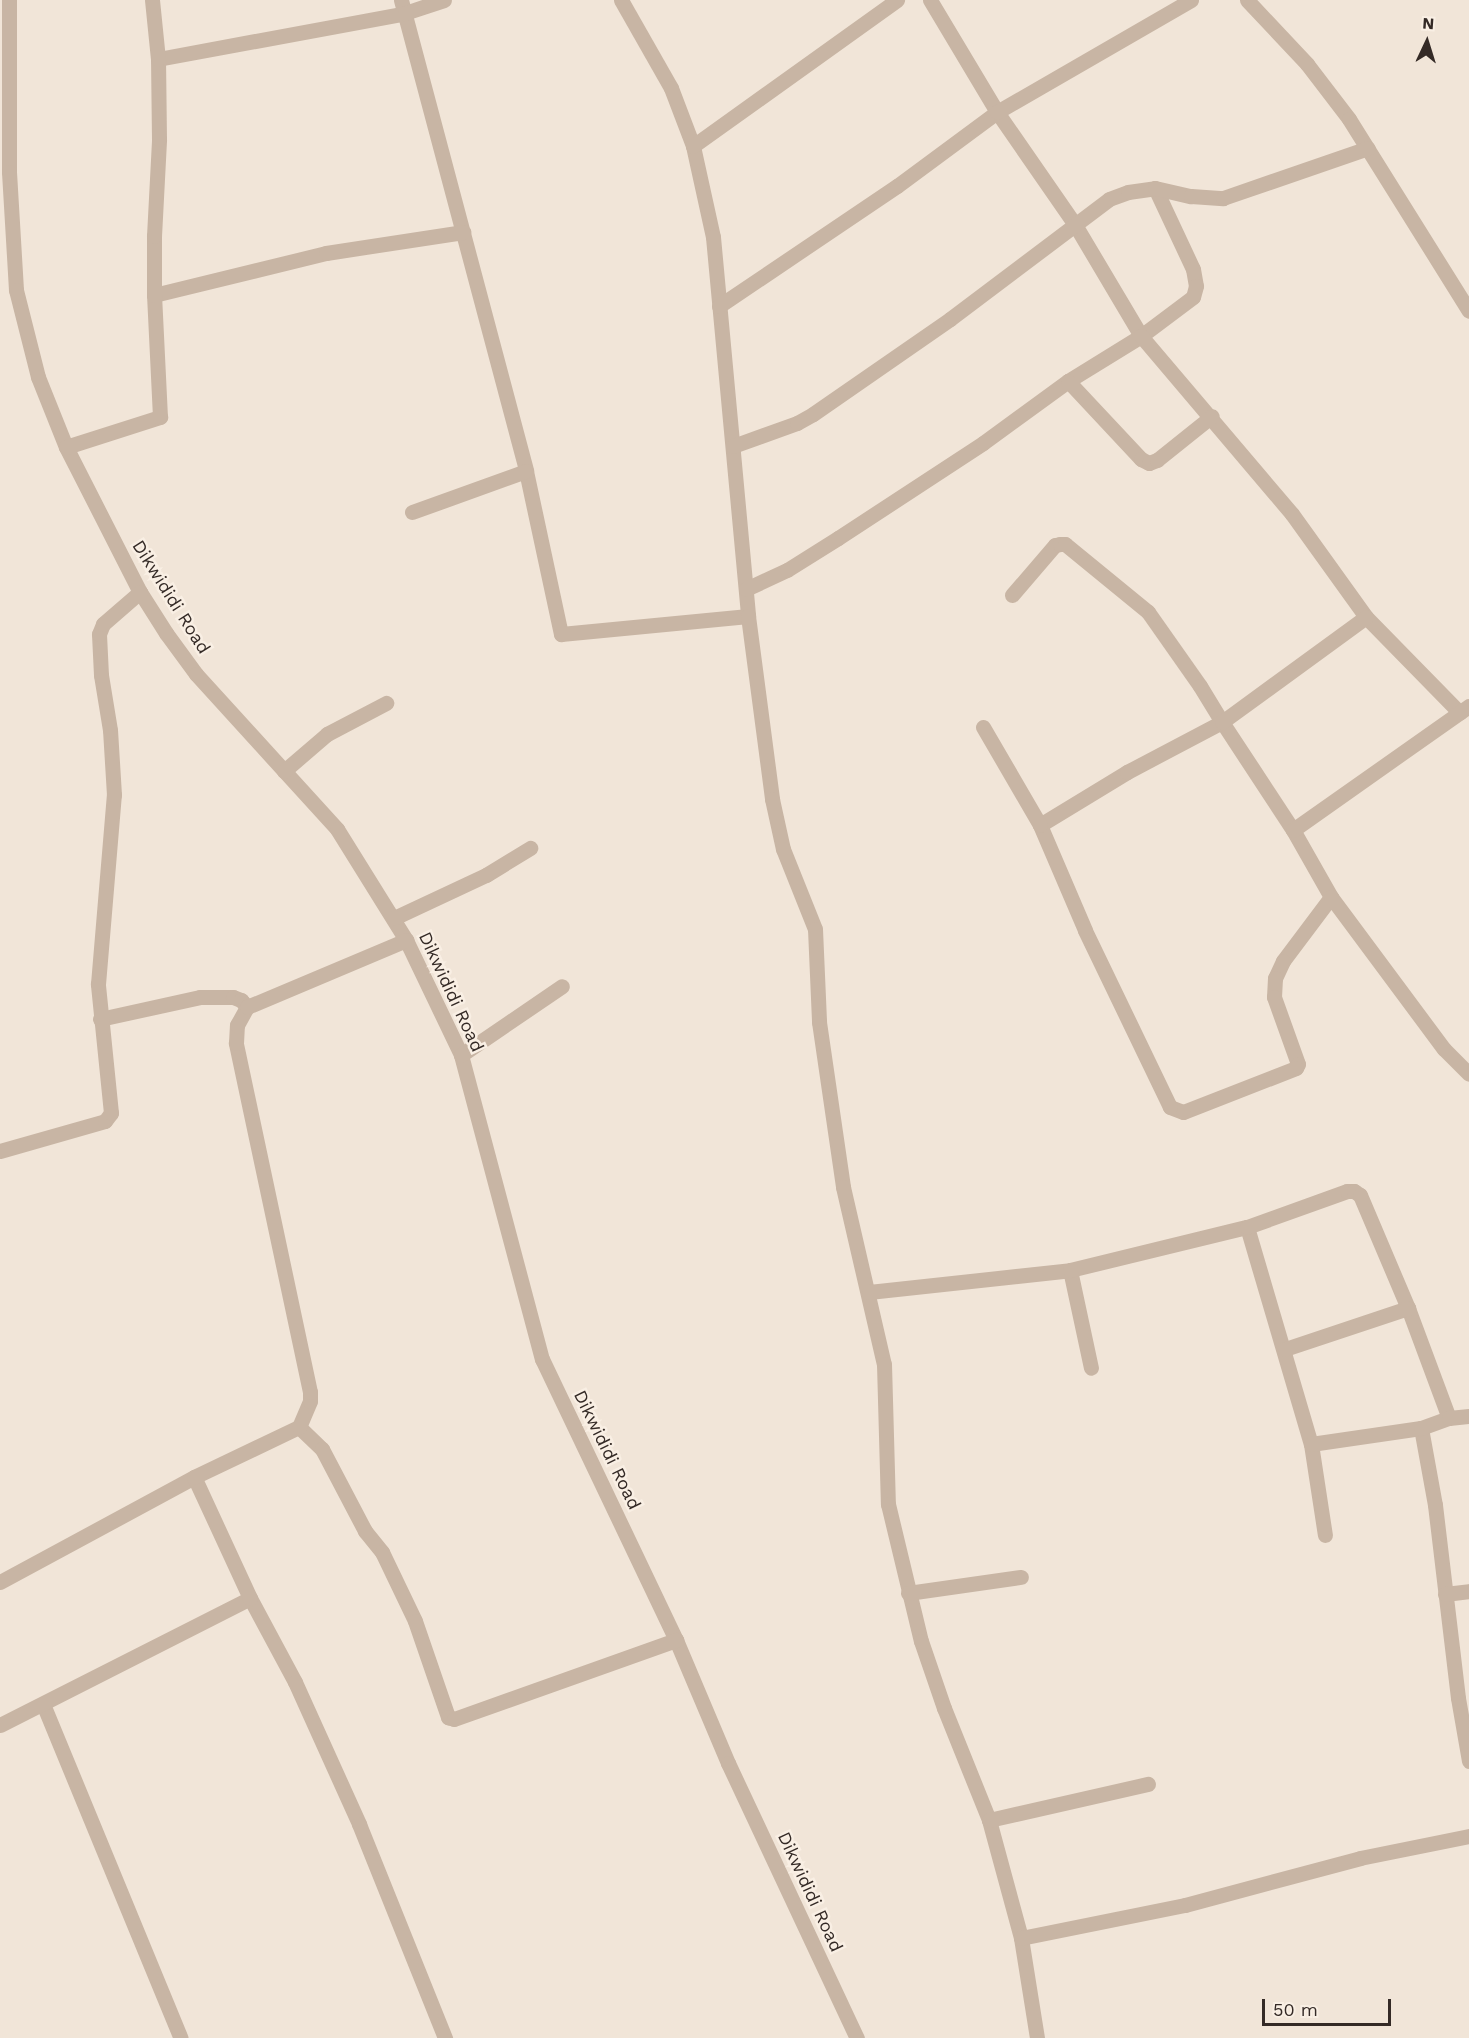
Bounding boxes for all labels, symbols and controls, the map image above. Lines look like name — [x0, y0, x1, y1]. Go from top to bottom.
north arrow — [1397, 12, 1457, 72]
text: N — [1422, 14, 1435, 33]
street label: Dikwididi Road — [127, 536, 215, 658]
street label: Dikwididi Road — [414, 929, 488, 1055]
street label: Dikwididi Road — [569, 1387, 645, 1513]
street label: Dikwididi Road — [773, 1829, 847, 1955]
scale bar — [1265, 1987, 1394, 2025]
text: 50 m — [1273, 1999, 1318, 2020]

